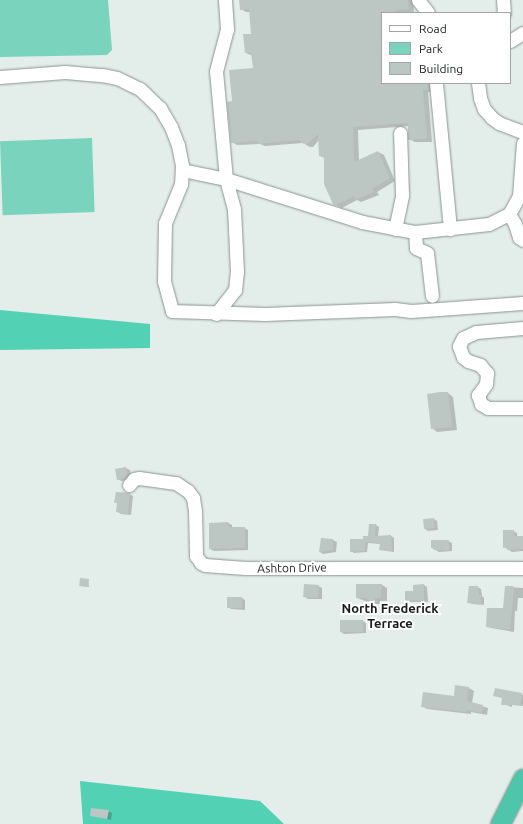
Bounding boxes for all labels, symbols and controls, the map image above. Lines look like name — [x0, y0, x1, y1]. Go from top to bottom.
legend — [381, 12, 511, 84]
text: Road — [419, 22, 447, 35]
text: Park — [419, 42, 443, 55]
text: Building — [419, 62, 463, 75]
street label: Ashton Drive — [257, 560, 327, 576]
district label: North Frederick Terrace — [342, 601, 438, 632]

